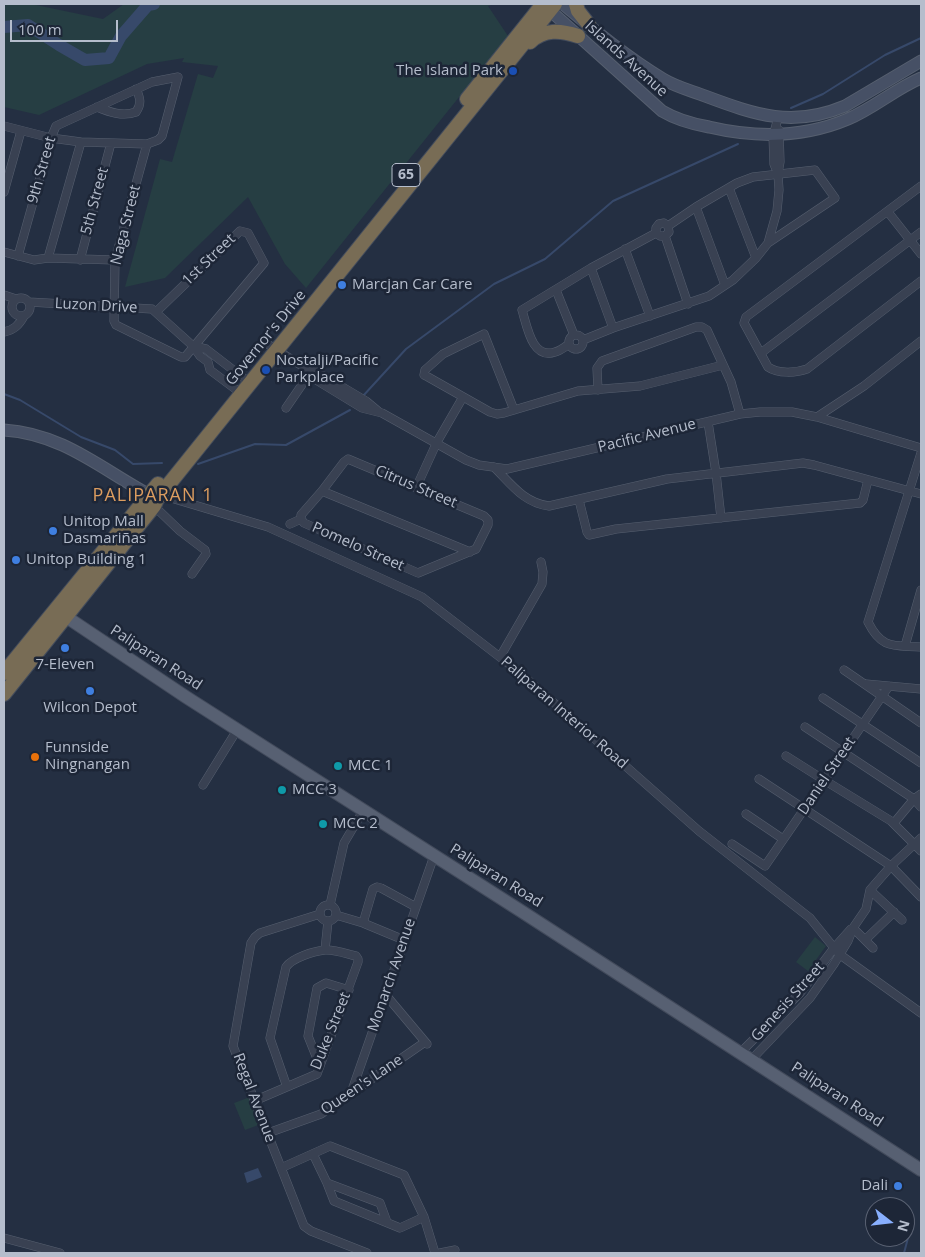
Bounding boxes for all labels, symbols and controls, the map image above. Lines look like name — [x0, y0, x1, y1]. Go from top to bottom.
scale bar — [12, 10, 120, 42]
street label: Islands Avenue — [581, 17, 671, 101]
text: 100 m — [18, 19, 62, 39]
place label: The Island Park — [396, 62, 503, 80]
marker: The Island Park — [507, 65, 519, 77]
street label: 9th Street — [24, 134, 60, 206]
road number: 65 — [392, 164, 420, 186]
street label: 5th Street — [77, 165, 113, 237]
street label: Naga Street — [107, 183, 145, 267]
street label: 1st Street — [179, 230, 239, 290]
place label: Marcjan Car Care — [352, 276, 473, 294]
marker: Marcjan Car Care — [336, 279, 348, 291]
street label: Governor's Drive — [222, 287, 310, 389]
street label: Luzon Drive — [54, 295, 138, 317]
place label: Nostalji/Pacific Parkplace — [276, 352, 378, 387]
marker: Nostalji/Pacific Parkplace — [260, 364, 272, 376]
street label: Pacific Avenue — [596, 415, 698, 457]
street label: Citrus Street — [373, 462, 459, 512]
district label: PALIPARAN 1 — [91, 485, 215, 507]
place label: Unitop Mall Dasmariñas — [63, 513, 146, 548]
street label: Pomelo Street — [309, 519, 407, 575]
marker: Unitop Mall Dasmariñas — [47, 525, 59, 537]
place label: Unitop Building 1 — [26, 551, 147, 569]
marker: Unitop Building 1 — [10, 554, 22, 566]
street label: Paliparan Road — [107, 622, 205, 694]
marker: 7-Eleven — [59, 642, 71, 654]
street label: Paliparan Interior Road — [497, 653, 631, 773]
place label: 7-Eleven — [35, 656, 95, 674]
marker: Wilcon Depot — [84, 685, 96, 697]
place label: Wilcon Depot — [43, 699, 137, 717]
street label: Daniel Street — [794, 734, 860, 818]
place label: Funnside Ningnangan — [45, 739, 130, 774]
marker: Funnside Ningnangan — [29, 751, 41, 763]
place label: MCC 1 — [348, 757, 393, 775]
marker: MCC 1 — [332, 760, 344, 772]
place label: MCC 3 — [292, 781, 337, 799]
marker: MCC 3 — [276, 784, 288, 796]
place label: MCC 2 — [333, 815, 378, 833]
marker: MCC 2 — [317, 818, 329, 830]
street label: Paliparan Road — [446, 840, 546, 912]
street label: Monarch Avenue — [364, 916, 420, 1034]
street label: Genesis Street — [748, 959, 828, 1045]
street label: Duke Street — [307, 990, 355, 1072]
street label: Regal Avenue — [229, 1051, 279, 1145]
street label: Queen's Lane — [318, 1051, 406, 1119]
street label: Paliparan Road — [788, 1059, 886, 1131]
place label: Dali — [861, 1177, 888, 1195]
marker: Dali — [892, 1180, 904, 1192]
north arrow — [865, 1197, 915, 1247]
text: N — [893, 1218, 915, 1234]

